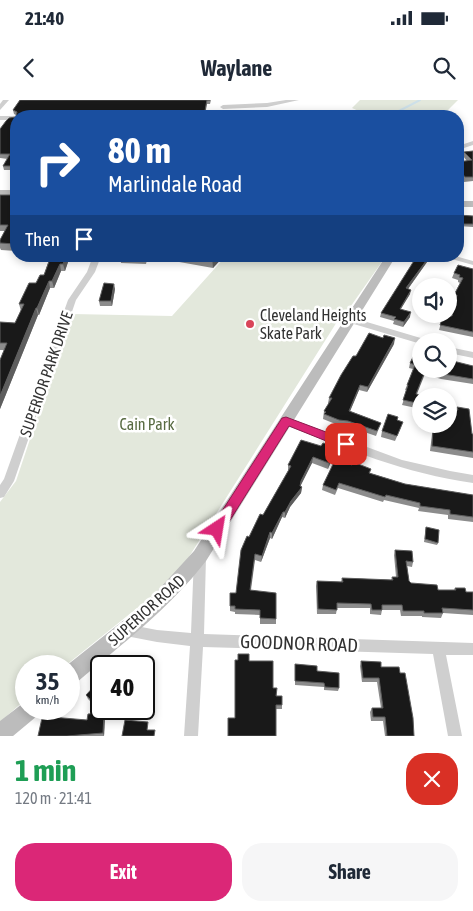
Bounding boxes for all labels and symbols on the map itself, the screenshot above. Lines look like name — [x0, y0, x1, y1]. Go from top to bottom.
place label: Cleveland Heights Skate Park — [260, 306, 367, 342]
street label: SUPERIOR PARK DRIVE — [16, 309, 76, 439]
marker: Cleveland Heights Skate Park — [244, 318, 256, 330]
park label: Cain Park — [120, 415, 175, 433]
pin — [325, 423, 367, 465]
position arrow — [190, 502, 242, 554]
street label: SUPERIOR ROAD — [104, 571, 188, 649]
street label: GOODNOR ROAD — [240, 630, 358, 656]
speed limit sign: 40 — [90, 655, 155, 720]

